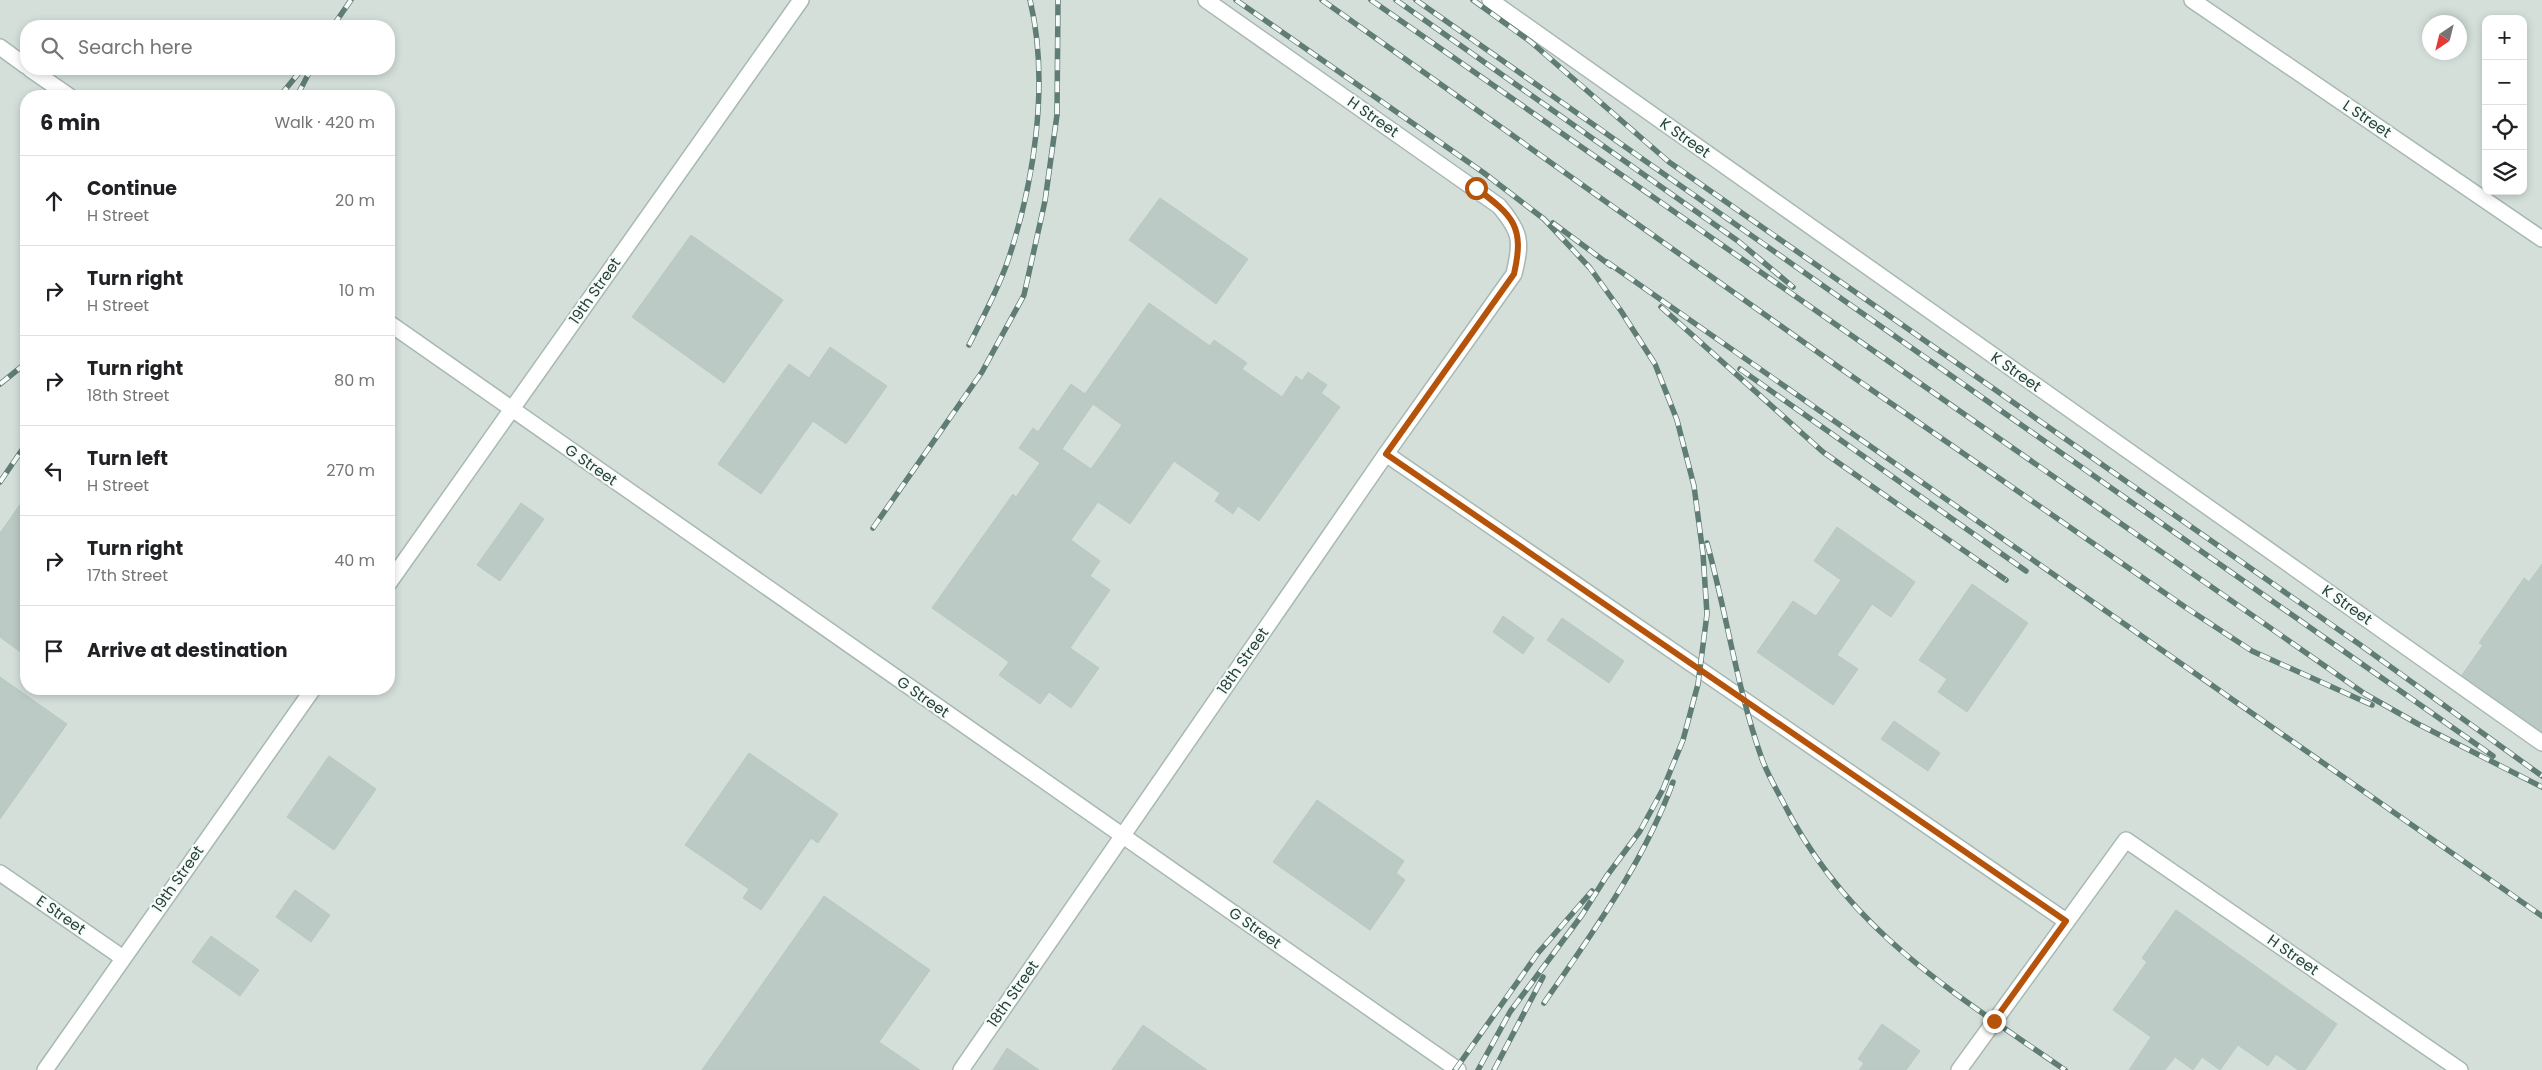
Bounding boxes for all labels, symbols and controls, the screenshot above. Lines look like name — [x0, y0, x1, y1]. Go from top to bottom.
north arrow — [2422, 15, 2467, 60]
map controls — [2482, 15, 2527, 195]
button: + — [2482, 15, 2527, 60]
search box — [20, 20, 395, 75]
icon: search — [38, 34, 66, 62]
text: Search here — [78, 34, 192, 61]
button: − — [2482, 60, 2527, 105]
street label: H Street — [1343, 91, 1403, 142]
street label: L Street — [2339, 95, 2396, 143]
button: locate — [2482, 105, 2527, 150]
text: 6 min — [40, 108, 100, 137]
text: Walk · 420 m — [274, 111, 375, 134]
street label: K Street — [1656, 113, 1715, 163]
button: layers — [2482, 150, 2527, 195]
text: Continue — [87, 175, 177, 202]
route start — [1465, 177, 1488, 200]
icon: ahead — [40, 187, 68, 215]
text: 20 m — [335, 189, 375, 212]
text: H Street — [87, 204, 149, 227]
street label: 19th Street — [564, 253, 625, 328]
text: Turn right — [87, 265, 183, 292]
icon: right — [40, 277, 68, 305]
text: 10 m — [339, 279, 375, 302]
text: H Street — [87, 294, 149, 317]
street label: K Street — [1987, 347, 2046, 397]
text: Turn right — [87, 355, 183, 382]
icon: right — [40, 367, 68, 395]
text: 80 m — [334, 369, 375, 392]
text: 18th Street — [87, 384, 169, 407]
street label: G Street — [561, 439, 622, 490]
text: Turn left — [87, 445, 168, 472]
icon: left — [40, 457, 68, 485]
text: 270 m — [326, 459, 375, 482]
text: H Street — [87, 474, 149, 497]
text: Turn right — [87, 535, 183, 562]
icon: right — [40, 547, 68, 575]
text: 40 m — [334, 549, 375, 572]
text: 17th Street — [87, 564, 168, 587]
street label: K Street — [2318, 580, 2377, 630]
street label: 18th Street — [1212, 623, 1273, 698]
icon: arrive — [40, 637, 68, 665]
text: Arrive at destination — [87, 637, 288, 664]
street label: G Street — [893, 671, 954, 722]
street label: 19th Street — [147, 841, 208, 916]
street label: E Street — [32, 890, 90, 939]
street label: G Street — [1225, 902, 1286, 953]
street label: H Street — [2263, 929, 2323, 980]
street label: 18th Street — [982, 956, 1043, 1031]
route end — [1983, 1010, 2006, 1033]

